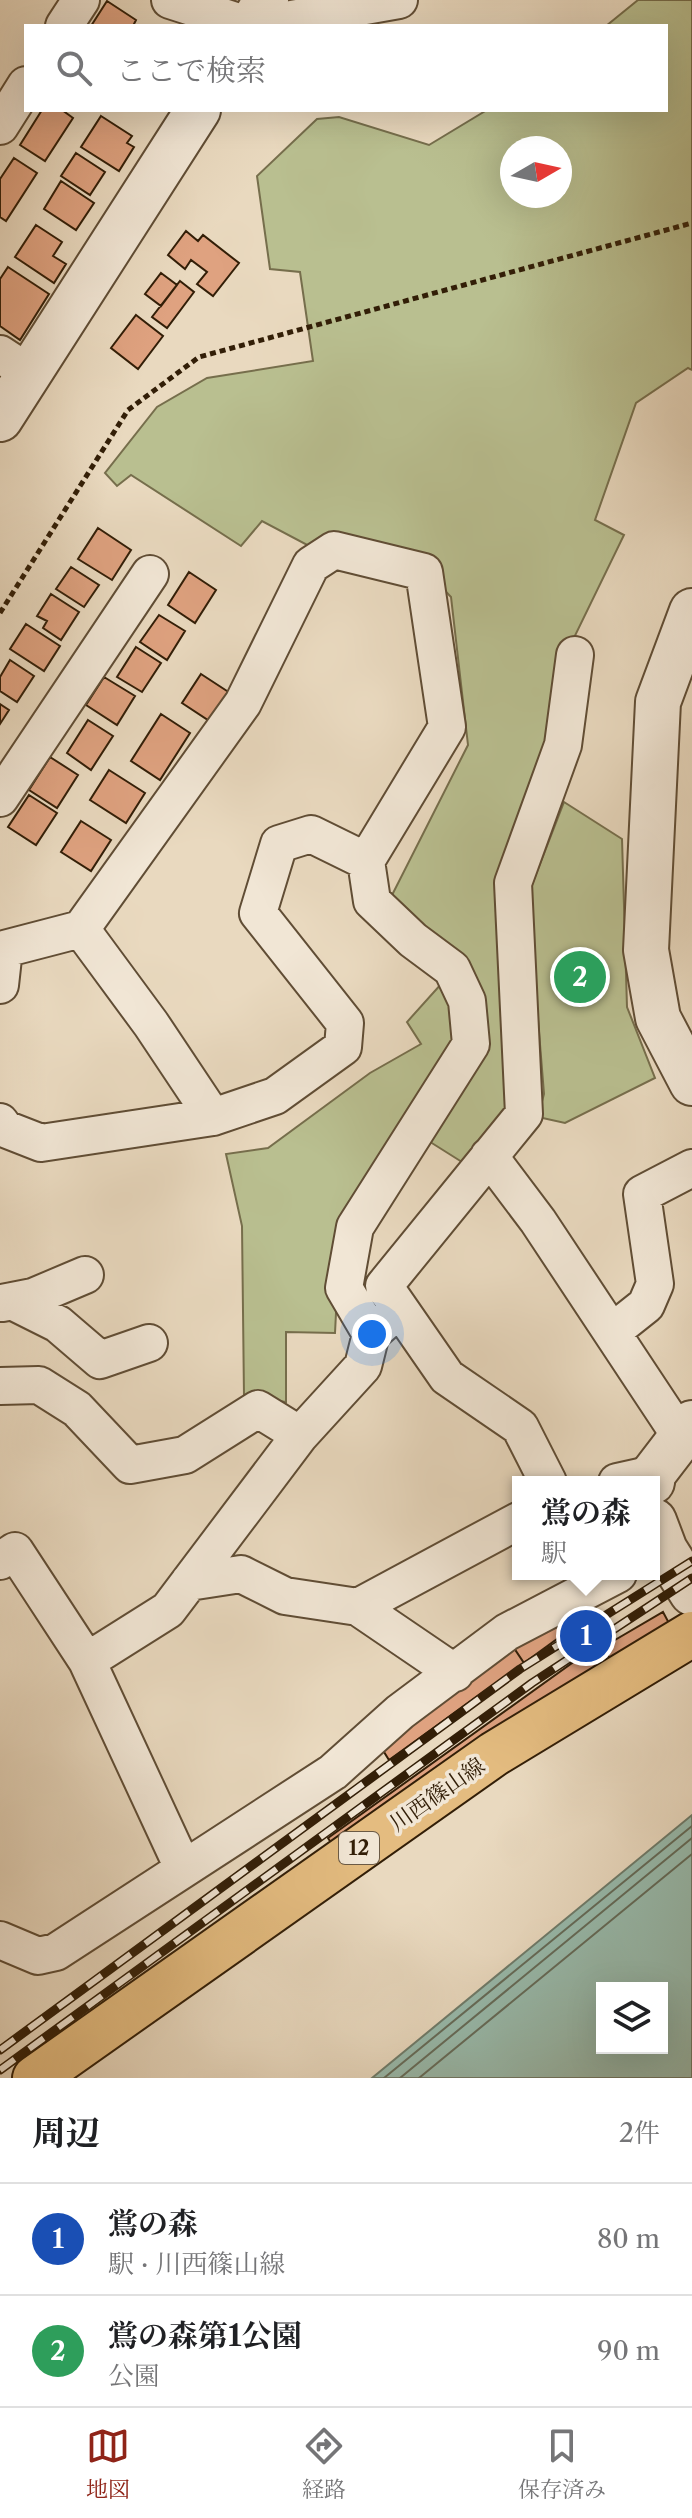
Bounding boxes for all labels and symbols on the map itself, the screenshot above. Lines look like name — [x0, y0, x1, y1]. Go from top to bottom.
north arrow — [500, 136, 572, 208]
pin: 2 — [554, 947, 606, 1007]
your location — [352, 1314, 392, 1354]
pin: 1 — [560, 1606, 612, 1666]
street label: 川西篠山線 — [384, 1752, 490, 1837]
road number: 12 — [339, 1832, 379, 1864]

